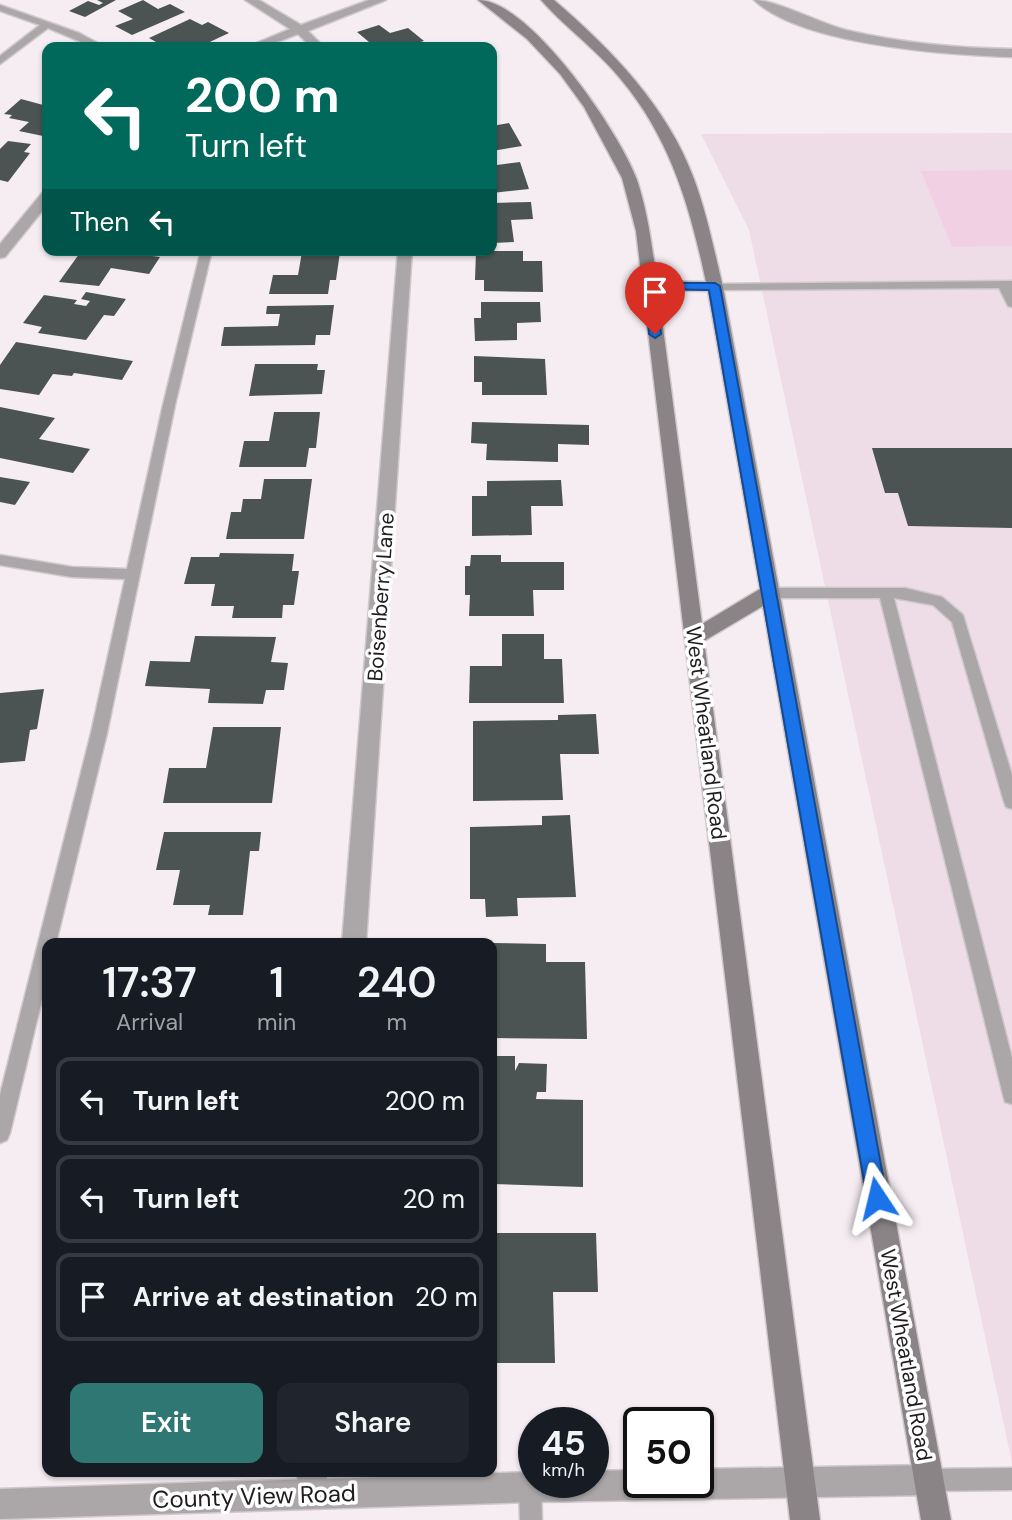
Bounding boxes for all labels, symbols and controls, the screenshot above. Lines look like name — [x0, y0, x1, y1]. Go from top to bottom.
text: 200 m — [185, 63, 340, 127]
icon: left — [70, 70, 161, 161]
text: Turn left — [185, 125, 307, 167]
icon: left — [143, 203, 181, 241]
text: Then — [70, 205, 129, 239]
pin — [625, 262, 685, 334]
icon: arrive — [636, 273, 674, 311]
street label: Boisenberry Lane — [361, 512, 401, 682]
street label: West Wheatland Road — [679, 625, 733, 841]
text: 17:37 — [102, 955, 197, 1010]
text: 1 — [269, 955, 284, 1010]
text: 240 — [357, 955, 437, 1010]
text: Arrival — [116, 1007, 183, 1037]
text: min — [257, 1007, 296, 1037]
text: m — [386, 1007, 407, 1037]
icon: left — [74, 1082, 112, 1120]
text: Turn left — [133, 1084, 240, 1118]
text: 200 m — [385, 1084, 465, 1118]
position arrow — [840, 1161, 914, 1235]
icon: left — [74, 1180, 112, 1218]
text: Turn left — [133, 1182, 240, 1216]
text: 20 m — [402, 1182, 465, 1216]
street label: West Wheatland Road — [874, 1247, 938, 1463]
icon: arrive — [74, 1278, 112, 1316]
text: Arrive at destination — [133, 1280, 394, 1314]
text: 20 m — [415, 1280, 478, 1314]
button: Exit — [70, 1383, 263, 1463]
button: Share — [277, 1383, 469, 1463]
speed limit sign: 50 — [623, 1407, 714, 1498]
text: 45 — [541, 1420, 586, 1466]
text: km/h — [542, 1458, 585, 1482]
street label: County View Road — [152, 1477, 356, 1515]

